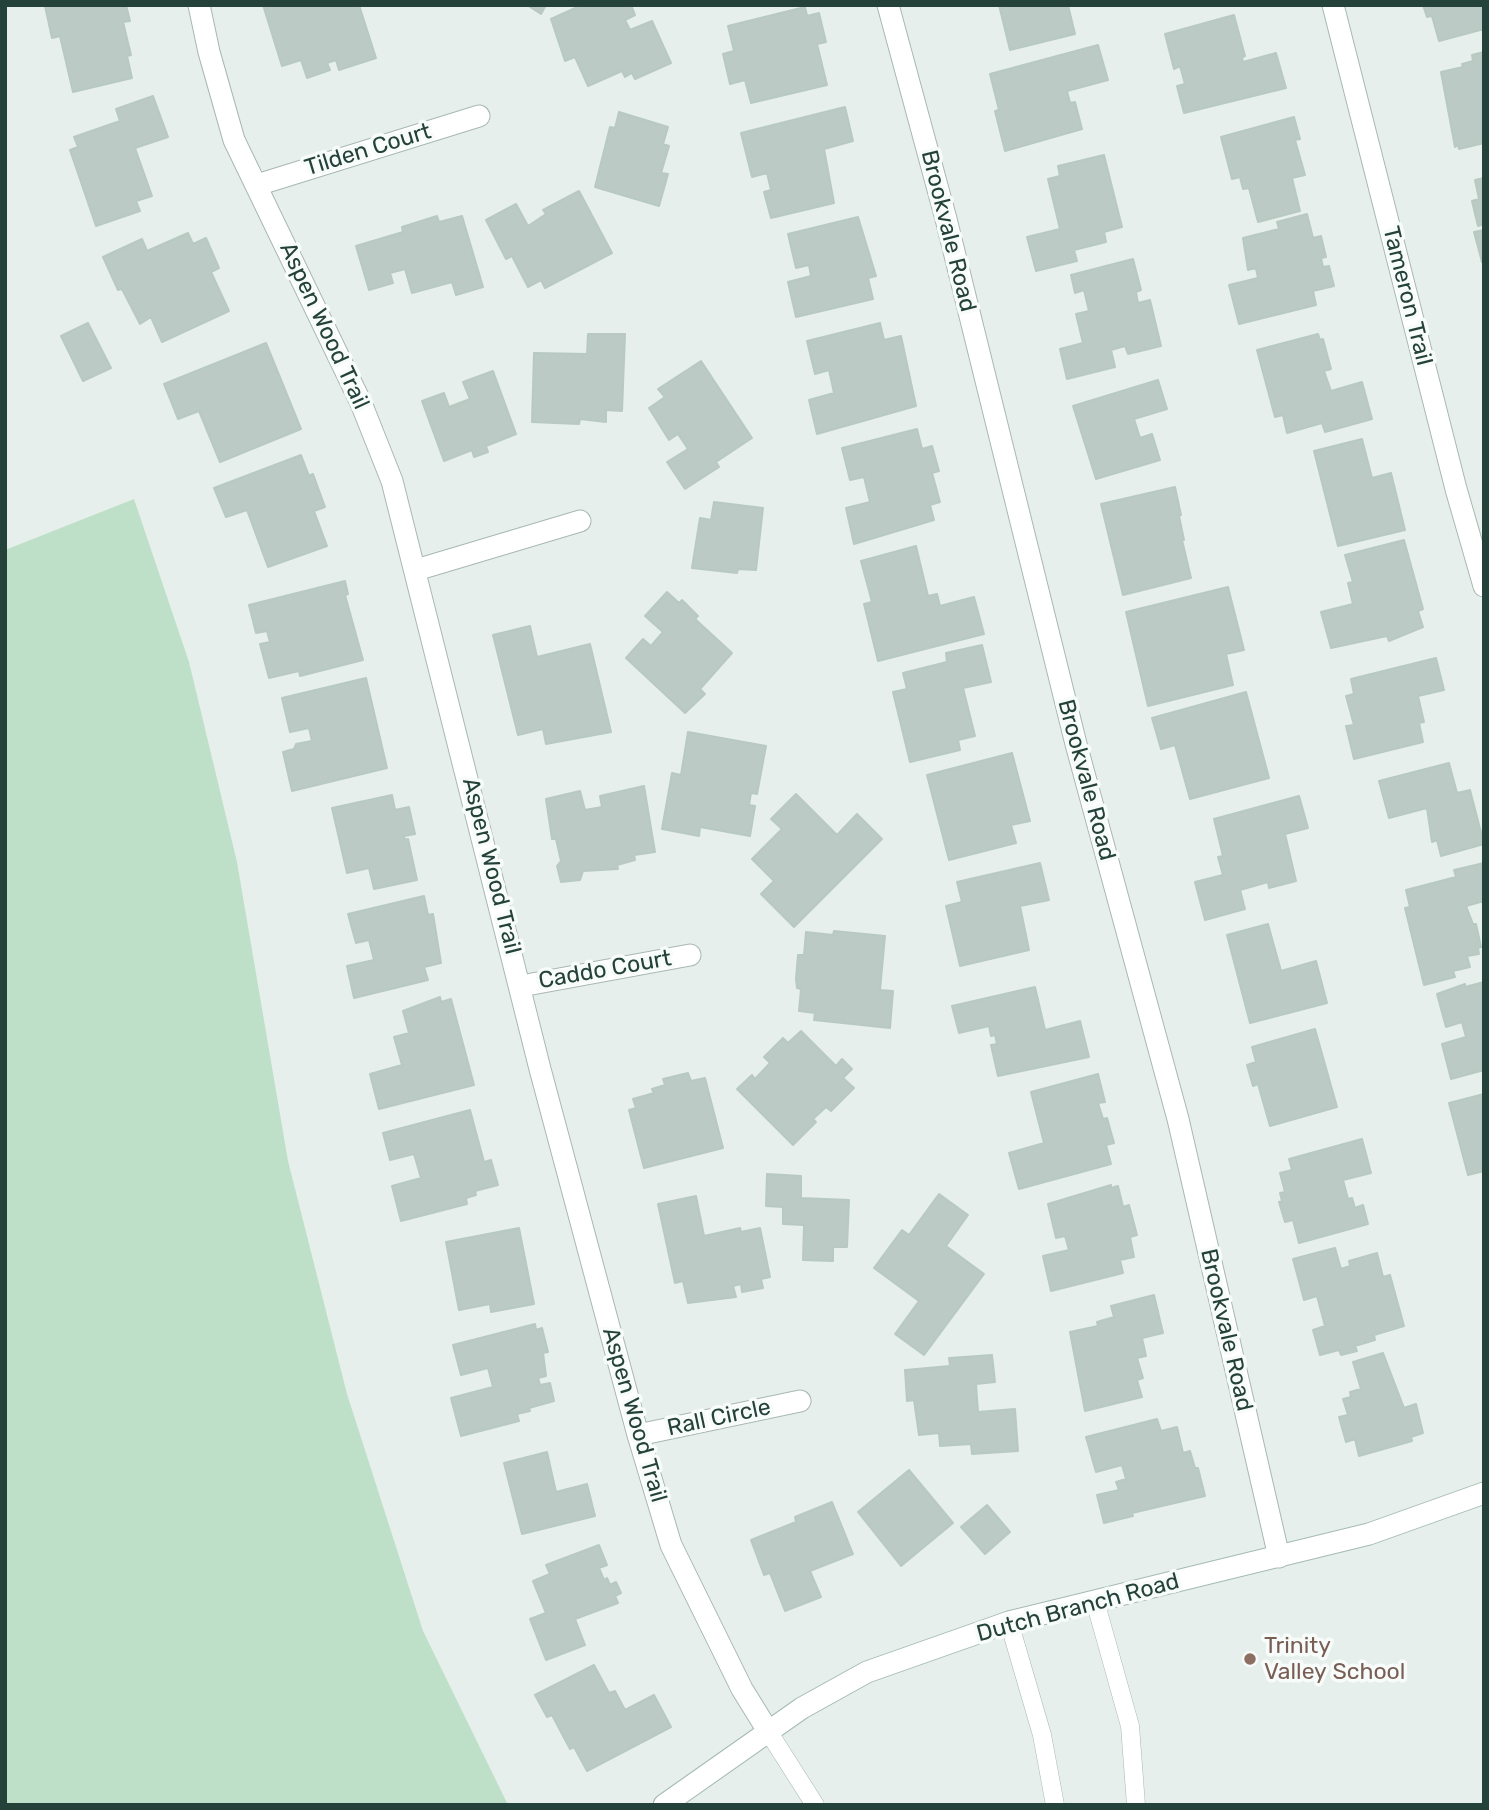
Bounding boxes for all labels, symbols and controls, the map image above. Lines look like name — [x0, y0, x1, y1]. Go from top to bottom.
street label: Tilden Court — [301, 118, 435, 182]
street label: Brookvale Road — [915, 147, 981, 315]
street label: Tameron Trail — [1376, 224, 1438, 368]
street label: Aspen Wood Trail — [273, 238, 375, 414]
street label: Brookvale Road — [1051, 696, 1121, 864]
street label: Aspen Wood Trail — [456, 775, 526, 957]
street label: Caddo Court — [536, 945, 674, 995]
street label: Brookvale Road — [1194, 1246, 1258, 1414]
street label: Aspen Wood Trail — [596, 1324, 672, 1506]
street label: Rall Circle — [665, 1394, 773, 1442]
street label: Dutch Branch Road — [974, 1568, 1182, 1648]
place label: Trinity Valley School — [1264, 1632, 1405, 1686]
marker: Trinity Valley School — [1242, 1651, 1258, 1667]

